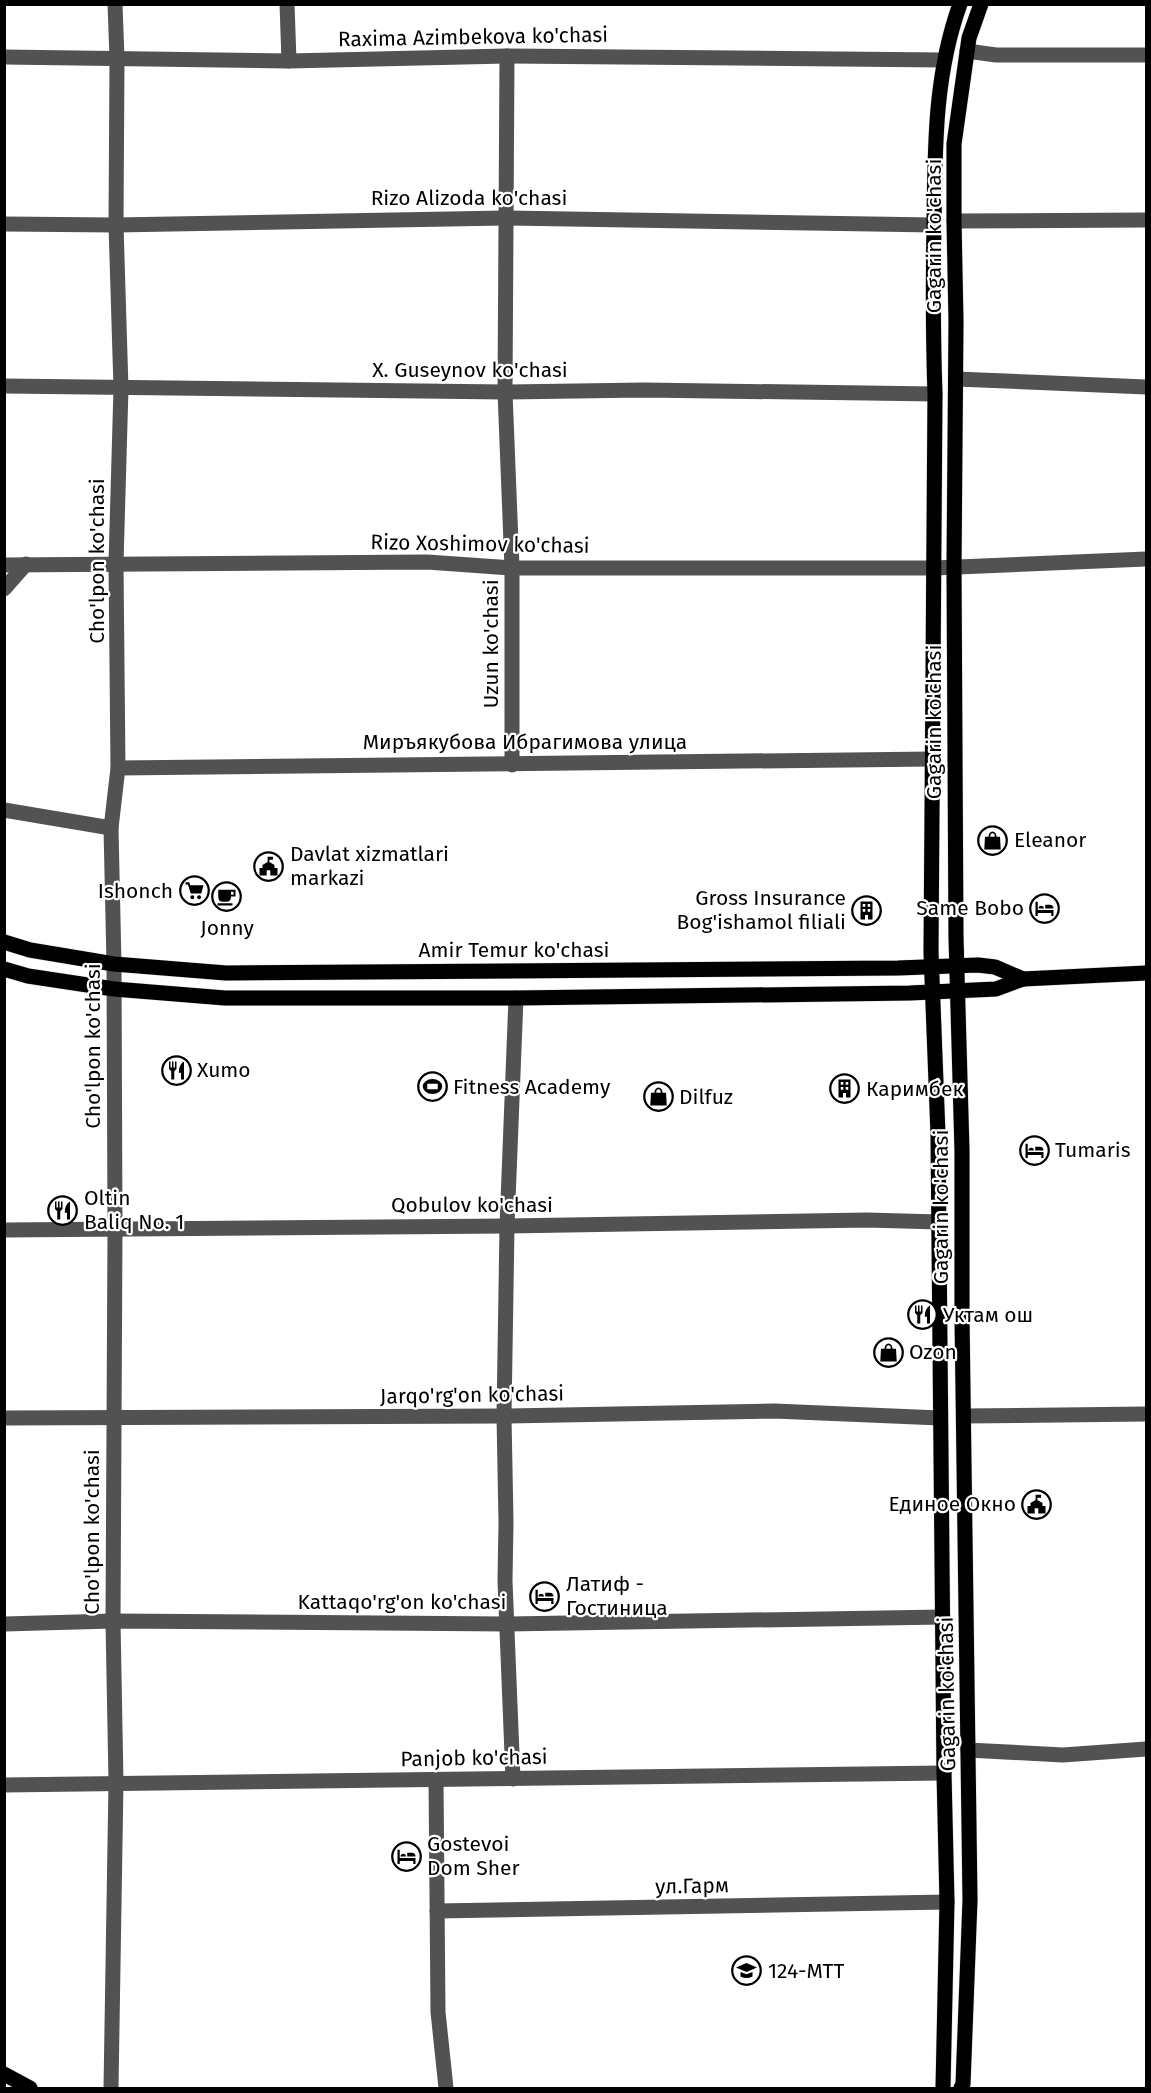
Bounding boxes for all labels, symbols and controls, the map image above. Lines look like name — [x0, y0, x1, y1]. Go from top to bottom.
street label: Raxima Azimbekova ko'chasi — [338, 22, 608, 52]
street label: Gagarin ko'chasi — [921, 159, 947, 313]
street label: Rizo Alizoda ko'chasi — [371, 185, 567, 211]
street label: X. Guseynov ko'chasi — [372, 357, 568, 383]
street label: Cho'lpon ko'chasi — [84, 478, 110, 644]
street label: Rizo Xoshimov ko'chasi — [370, 529, 590, 559]
street label: Uzun ko'chasi — [478, 579, 504, 709]
street label: Gagarin ko'chasi — [921, 645, 947, 799]
street label: Миръякубова Ибрагимова улица — [363, 729, 687, 755]
shop icon: Eleanor — [977, 824, 1009, 856]
place label: Eleanor — [1014, 827, 1086, 853]
place label: Davlat xizmatlari markazi — [290, 841, 449, 891]
public building icon: Davlat xizmatlari markazi — [253, 850, 285, 882]
supermarket icon: Ishonch — [178, 875, 210, 907]
place label: Ishonch — [98, 878, 173, 904]
cafe icon: Jonny — [211, 881, 243, 913]
place label: Gross Insurance Bog'ishamol filiali — [677, 885, 846, 935]
hotel icon: Same Bobo — [1029, 892, 1061, 924]
building icon: Gross Insurance Bog'ishamol filiali — [851, 894, 883, 926]
place label: Same Bobo — [916, 895, 1024, 921]
place label: Jonny — [200, 915, 254, 941]
street label: Amir Temur ko'chasi — [419, 937, 609, 963]
street label: Cho'lpon ko'chasi — [80, 963, 106, 1129]
restaurant icon: Xumo — [160, 1054, 192, 1086]
place label: Xumo — [197, 1057, 251, 1083]
sports icon: Fitness Academy — [416, 1071, 448, 1103]
building icon: Каримбек — [829, 1073, 861, 1105]
place label: Fitness Academy — [453, 1074, 611, 1100]
place label: Каримбек — [866, 1076, 963, 1102]
shop icon: Dilfuz — [642, 1081, 674, 1113]
place label: Dilfuz — [679, 1084, 733, 1110]
street label: Gagarin ko'chasi — [928, 1130, 954, 1284]
hotel icon: Tumaris — [1018, 1134, 1050, 1166]
place label: Tumaris — [1055, 1137, 1131, 1163]
place label: Oltin Baliq No. 1 — [84, 1185, 184, 1235]
street label: Qobulov ko'chasi — [391, 1192, 553, 1218]
restaurant icon: Oltin Baliq No. 1 — [47, 1194, 79, 1226]
restaurant icon: Уктам ош — [906, 1299, 938, 1331]
place label: Уктам ош — [943, 1302, 1033, 1328]
shop icon: Ozon — [872, 1336, 904, 1368]
place label: Ozon — [909, 1339, 957, 1365]
street label: Jarqo'rg'on ko'chasi — [380, 1380, 564, 1410]
street label: Cho'lpon ko'chasi — [79, 1449, 105, 1615]
public building icon: Единое Окно — [1021, 1488, 1053, 1520]
place label: Единое Окно — [889, 1491, 1016, 1517]
place label: Латиф - Гостиница — [566, 1571, 668, 1621]
hotel icon: Латиф - Гостиница — [529, 1580, 561, 1612]
street label: Kattaqo'rg'on ko'chasi — [298, 1589, 506, 1615]
street label: Gagarin ko'chasi — [933, 1616, 961, 1772]
street label: Panjob ko'chasi — [400, 1744, 548, 1772]
place label: Gostevoi Dom Sher — [427, 1831, 520, 1881]
hotel icon: Gostevoi Dom Sher — [390, 1840, 422, 1872]
street label: ул.Гарм — [655, 1872, 729, 1900]
school or university icon: 124-MTT — [731, 1955, 763, 1987]
place label: 124-MTT — [768, 1958, 844, 1984]

